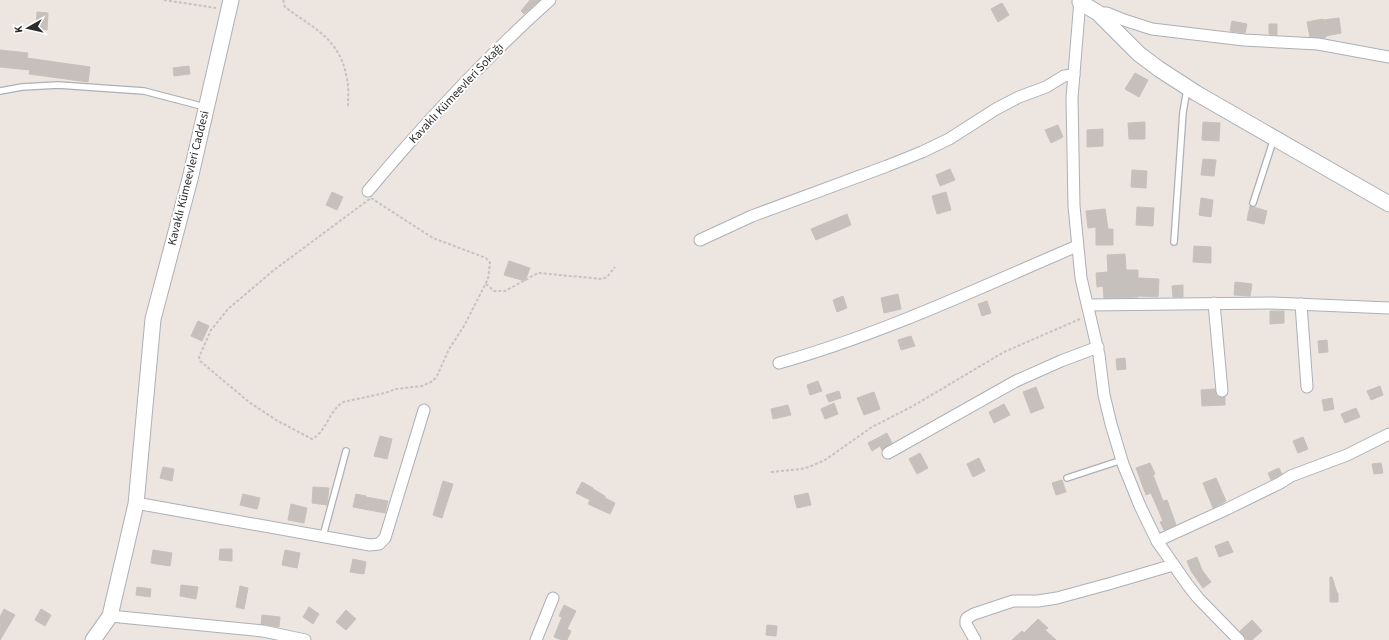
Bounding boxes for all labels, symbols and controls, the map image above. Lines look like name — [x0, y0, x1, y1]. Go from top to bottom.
north arrow — [8, 8, 48, 48]
text: K — [11, 25, 26, 34]
street label: Kavaklı Kümeevleri Sokağı — [405, 39, 508, 147]
street label: Kavaklı Kümeevleri Caddesi — [164, 109, 213, 247]

